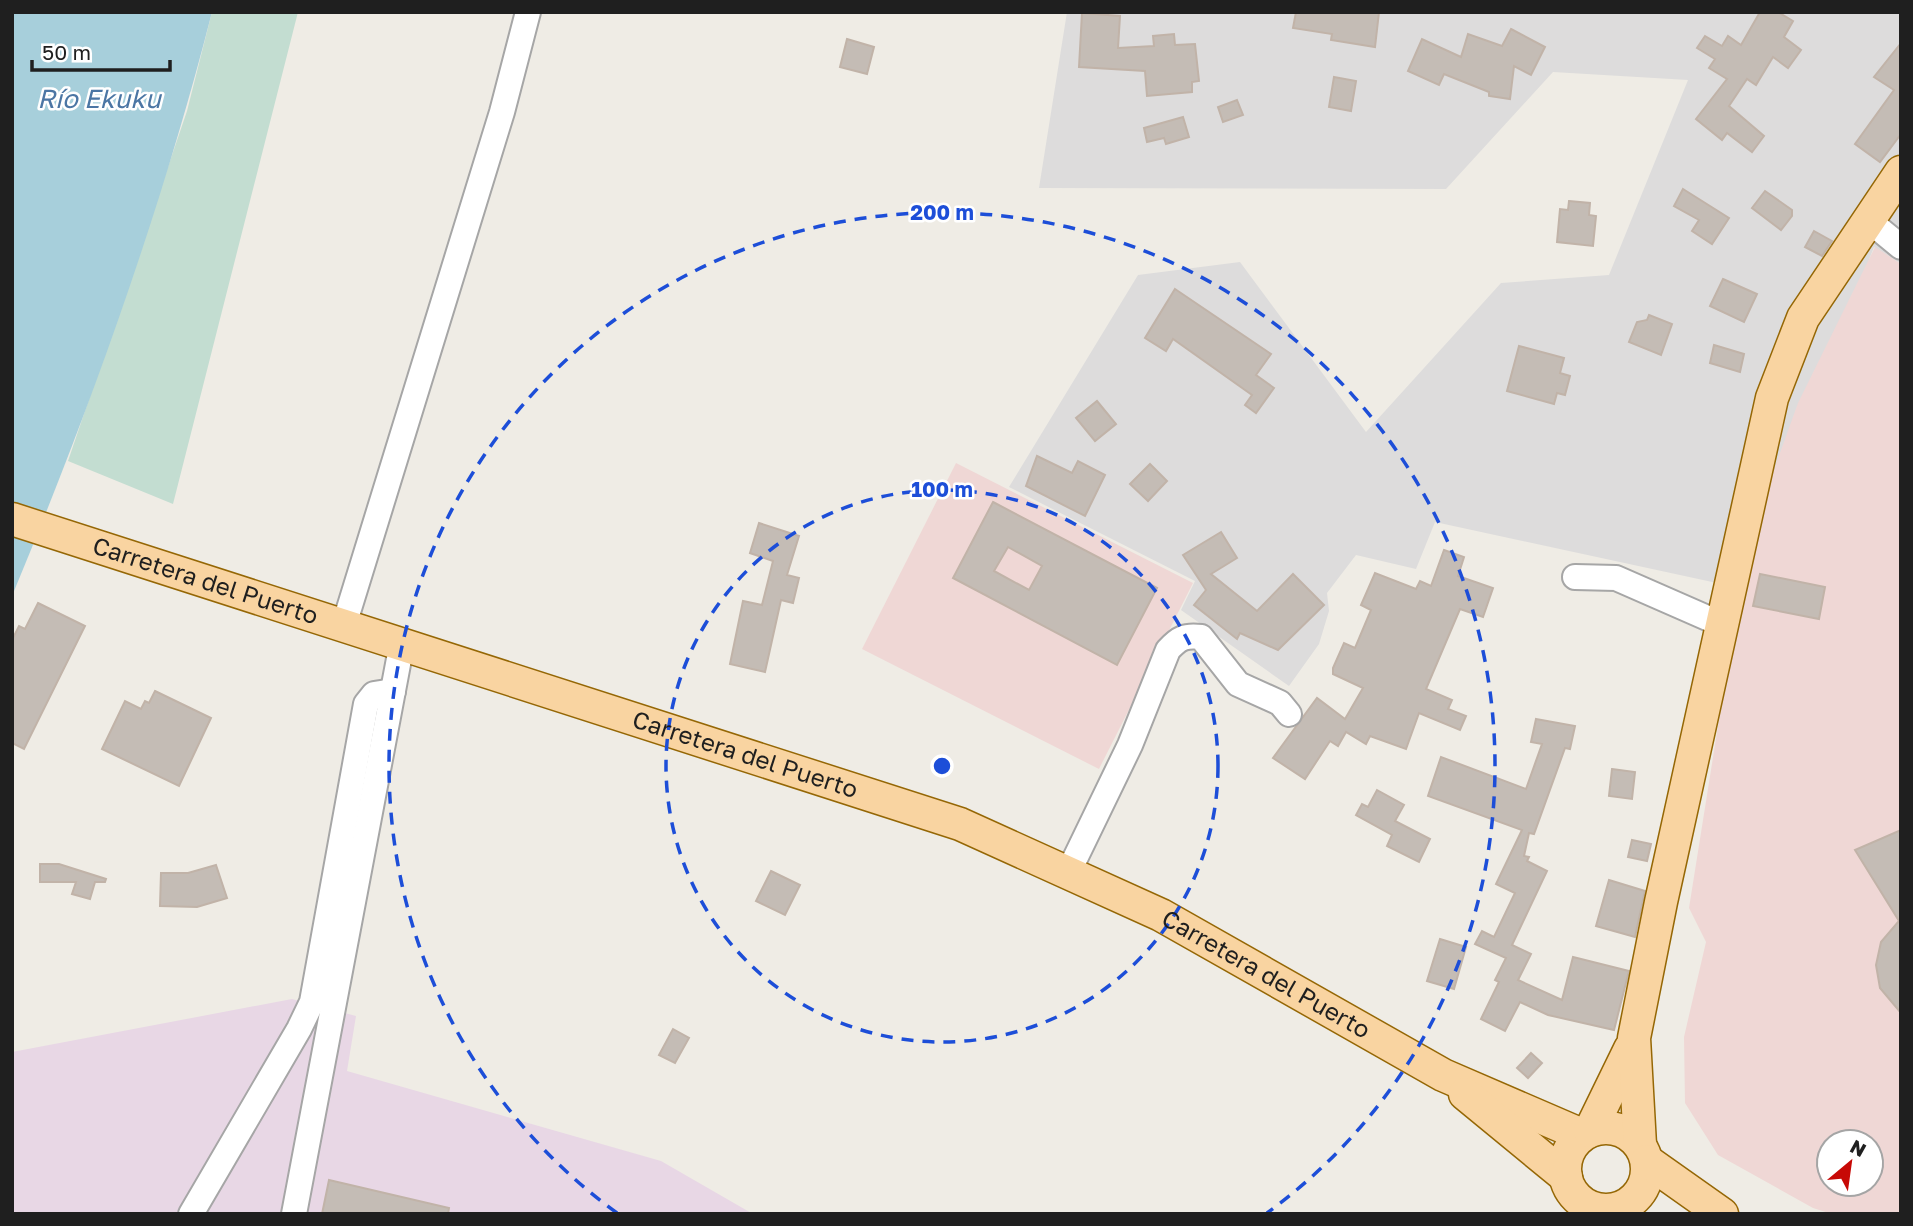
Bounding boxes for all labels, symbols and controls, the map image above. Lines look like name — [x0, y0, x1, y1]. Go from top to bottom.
scale bar — [32, 28, 170, 72]
text: 50 m — [42, 39, 91, 65]
water label: Río Ekuku — [37, 83, 163, 114]
text: 200 m — [910, 199, 974, 225]
text: 100 m — [911, 476, 973, 502]
street label: Carretera del Puerto — [89, 530, 322, 630]
street label: Carretera del Puerto — [629, 704, 862, 803]
centre of rings — [930, 754, 954, 778]
street label: Carretera del Puerto — [1157, 903, 1376, 1044]
north arrow — [1815, 1128, 1885, 1198]
text: N — [1847, 1134, 1870, 1161]

